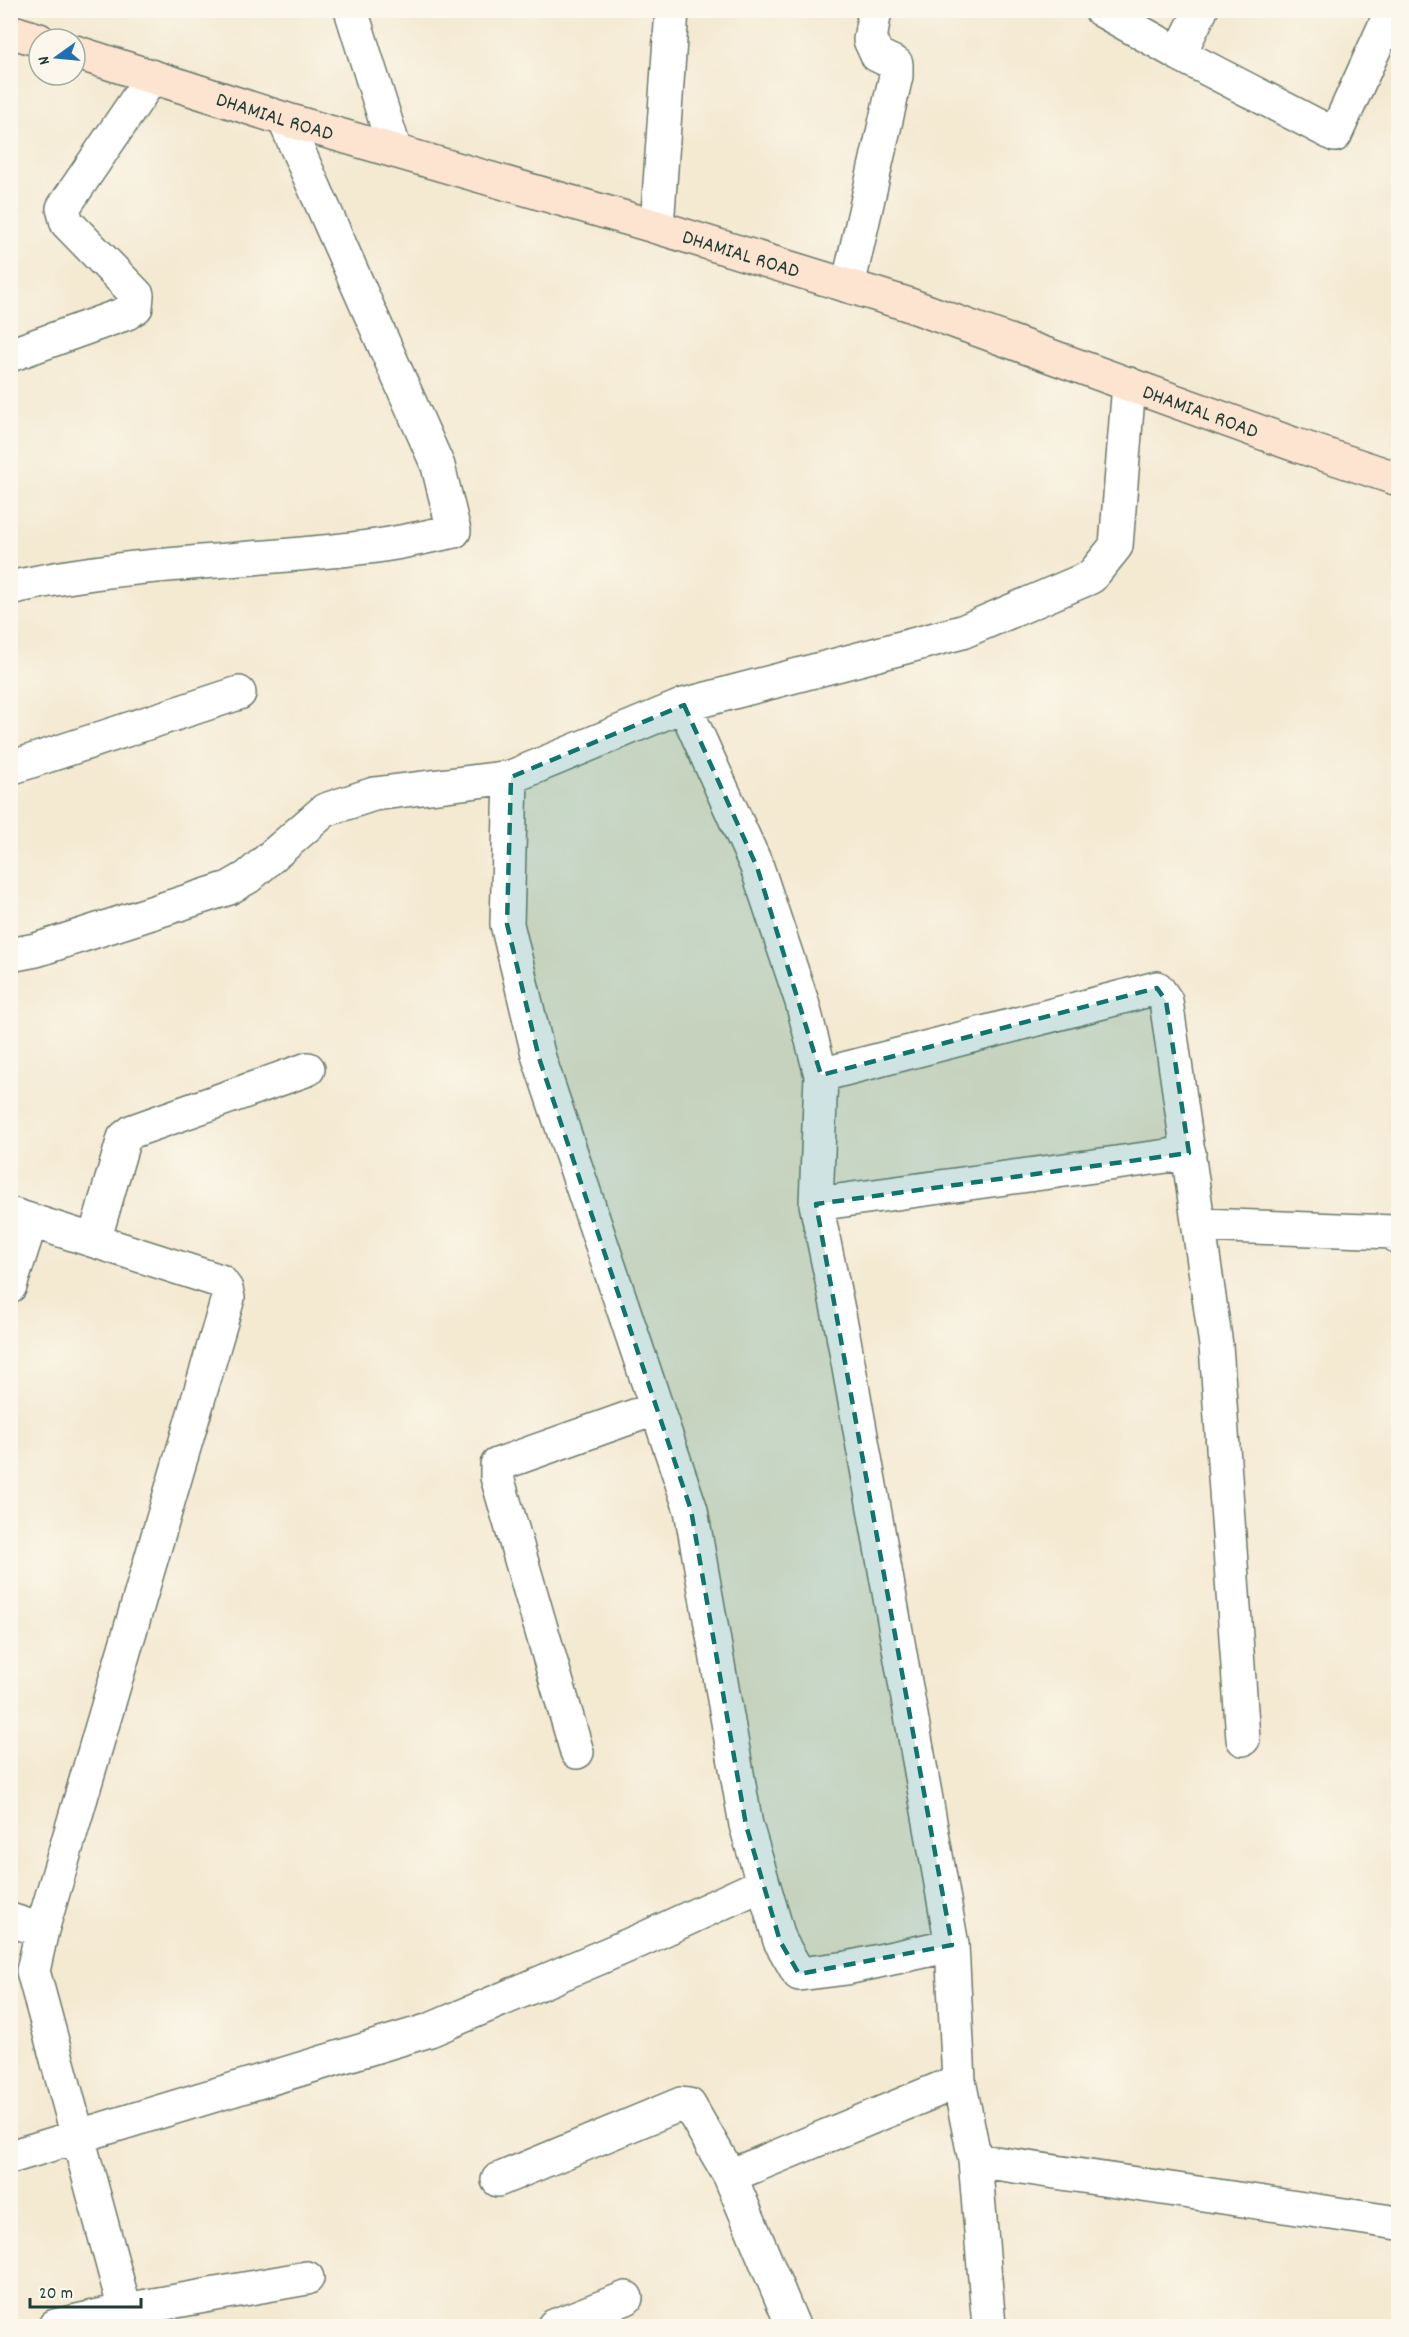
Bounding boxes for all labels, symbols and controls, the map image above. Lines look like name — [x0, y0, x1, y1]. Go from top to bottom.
north arrow — [27, 27, 87, 87]
text: N — [33, 53, 57, 67]
street label: DHAMIAL ROAD — [212, 86, 337, 151]
street label: DHAMIAL ROAD — [678, 224, 803, 288]
street label: DHAMIAL ROAD — [1138, 379, 1262, 448]
scale bar — [30, 2271, 141, 2309]
text: 20 m — [39, 2282, 73, 2307]

